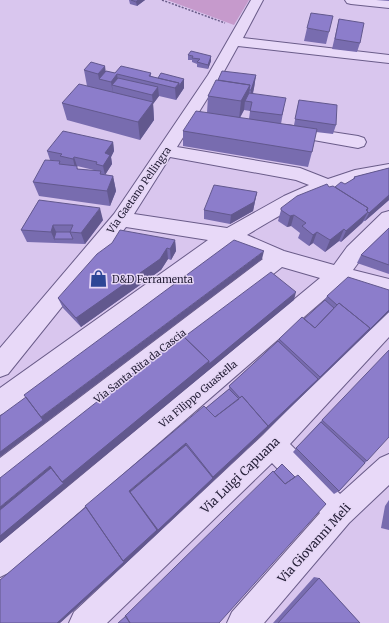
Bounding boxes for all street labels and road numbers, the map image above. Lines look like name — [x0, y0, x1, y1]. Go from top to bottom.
street label: Via Gaetano Pellingra — [104, 144, 174, 237]
street label: Via Santa Rita da Cascia — [91, 326, 189, 407]
street label: Via Filippo Guastella — [156, 357, 240, 431]
street label: Via Luigi Capuana — [197, 433, 283, 517]
street label: Via Giovanni Meli — [274, 500, 354, 587]

